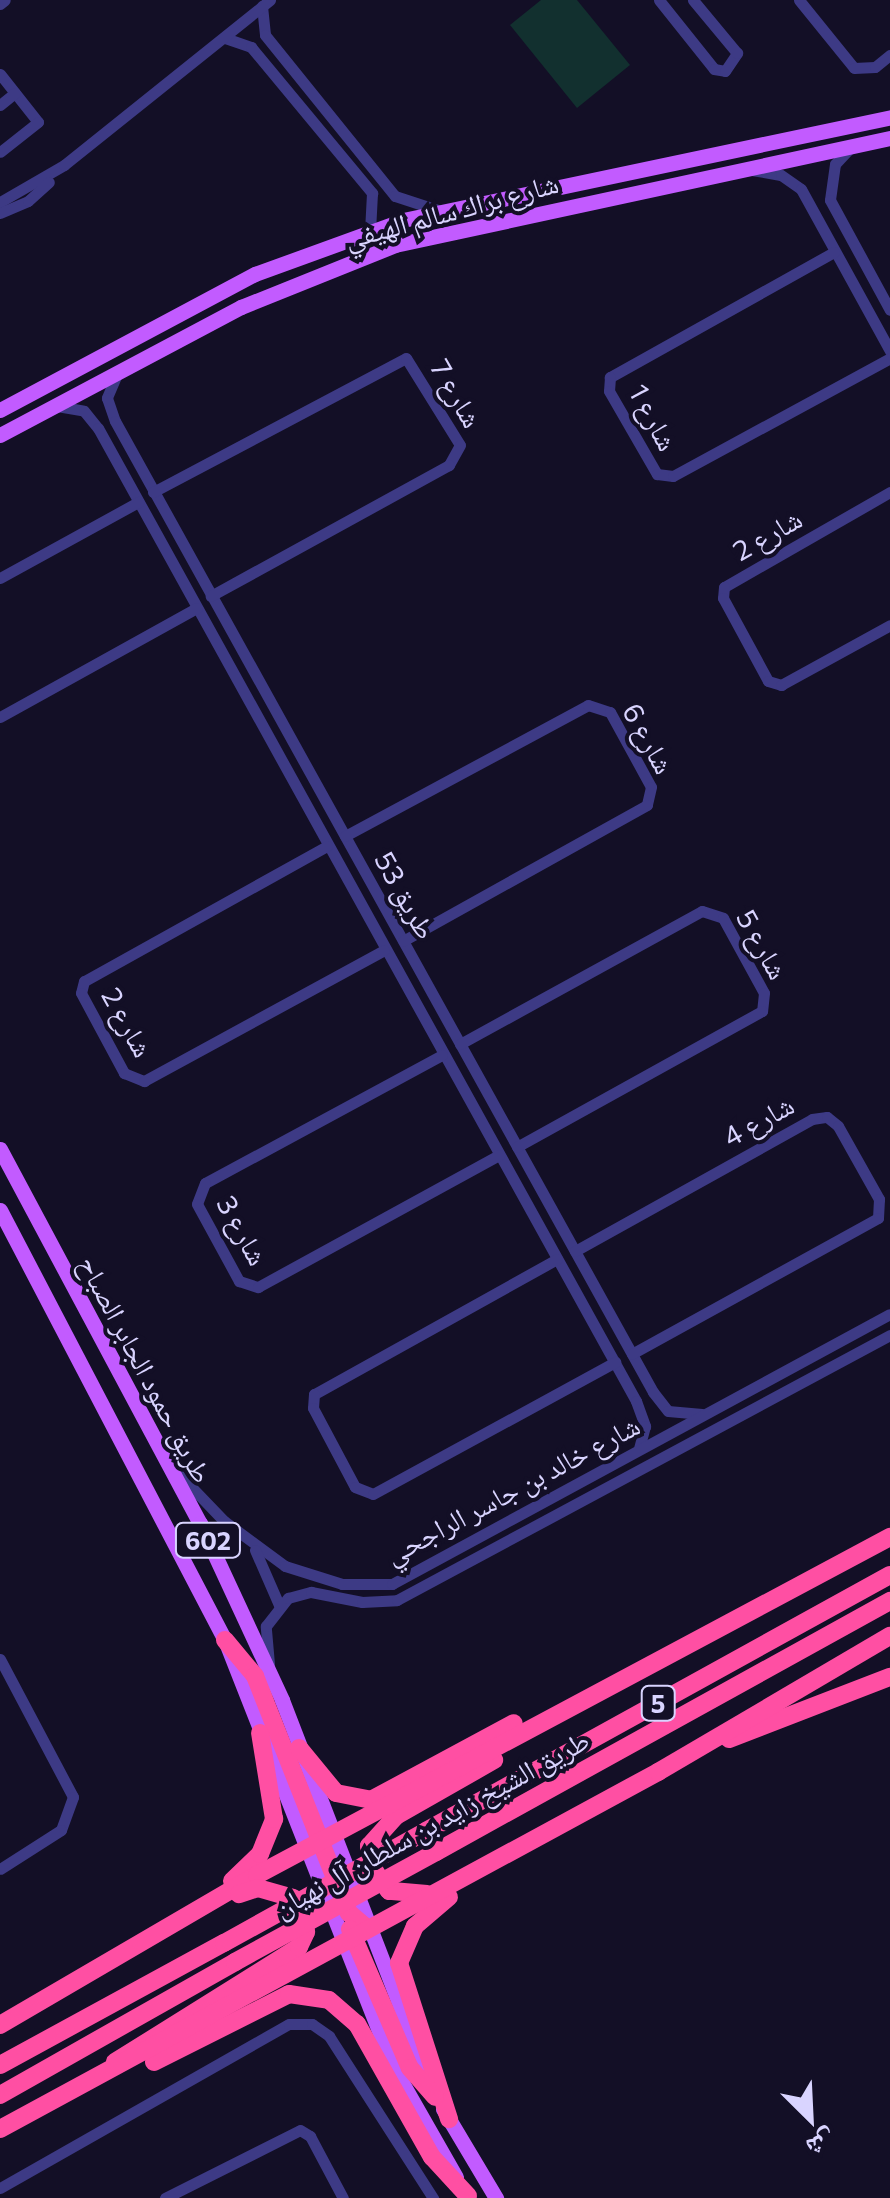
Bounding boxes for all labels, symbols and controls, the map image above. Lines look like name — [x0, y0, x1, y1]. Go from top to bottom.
street label: شارع براك سالم الهيفي — [340, 165, 562, 255]
street label: شارع 7 — [424, 353, 490, 433]
street label: شارع 1 — [623, 378, 685, 456]
street label: شارع 2 — [727, 501, 807, 567]
street label: شارع 6 — [616, 697, 682, 779]
street label: طريق 53 — [368, 845, 444, 945]
street label: شارع 5 — [730, 903, 796, 985]
street label: شارع 2 — [95, 981, 161, 1063]
street label: شارع 4 — [717, 1087, 799, 1153]
street label: شارع 3 — [210, 1189, 276, 1271]
street label: طريق حمود الجابر الصباح — [72, 1250, 220, 1488]
street label: شارع خالد بن جاسر الراجحي — [379, 1408, 645, 1570]
road number: 602 — [173, 1520, 243, 1560]
road number: 5 — [640, 1683, 676, 1723]
street label: طريق الشيخ زايد بن سلطان آل نهيان — [267, 1722, 595, 1924]
north arrow — [760, 2068, 860, 2168]
text: ش — [802, 2124, 843, 2167]

